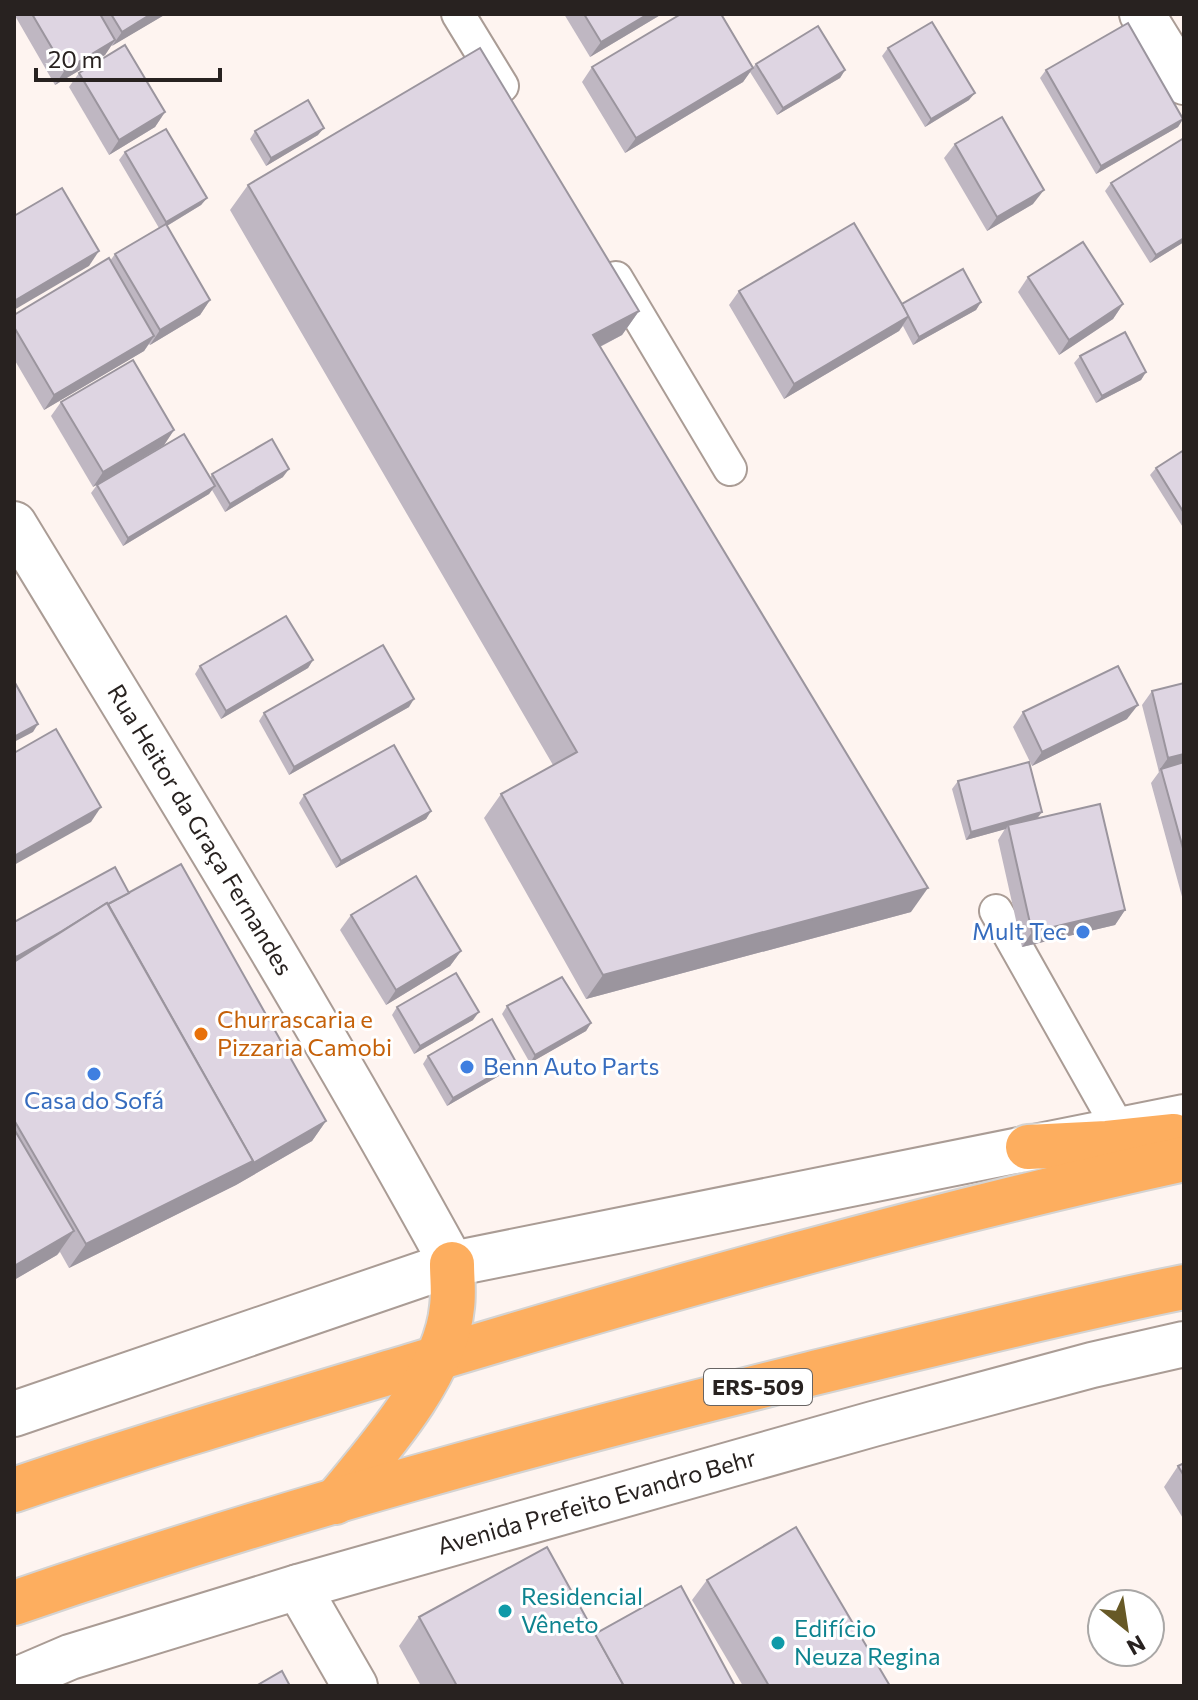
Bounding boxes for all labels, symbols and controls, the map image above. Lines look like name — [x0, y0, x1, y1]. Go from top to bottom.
scale bar — [36, 32, 220, 82]
text: 20 m — [48, 44, 102, 73]
street label: Rua Heitor da Graça Fernandes — [102, 679, 300, 980]
place label: Mult Tec — [972, 916, 1067, 945]
marker: Mult Tec — [1074, 923, 1092, 941]
place label: Churrascaria e Pizzaria Camobi — [217, 1004, 392, 1061]
marker: Churrascaria e Pizzaria Camobi — [192, 1025, 210, 1043]
place label: Benn Auto Parts — [483, 1051, 660, 1080]
marker: Benn Auto Parts — [458, 1058, 476, 1076]
marker: Casa do Sofá — [85, 1065, 103, 1083]
place label: Casa do Sofá — [24, 1085, 164, 1114]
road number: ERS-509 — [704, 1369, 812, 1405]
street label: Avenida Prefeito Evandro Behr — [434, 1442, 760, 1560]
place label: Residencial Vêneto — [521, 1581, 643, 1638]
north arrow — [1086, 1588, 1166, 1668]
marker: Residencial Vêneto — [496, 1602, 514, 1620]
place label: Edifício Neuza Regina — [794, 1613, 941, 1670]
text: N — [1122, 1630, 1150, 1662]
marker: Edifício Neuza Regina — [769, 1634, 787, 1652]

